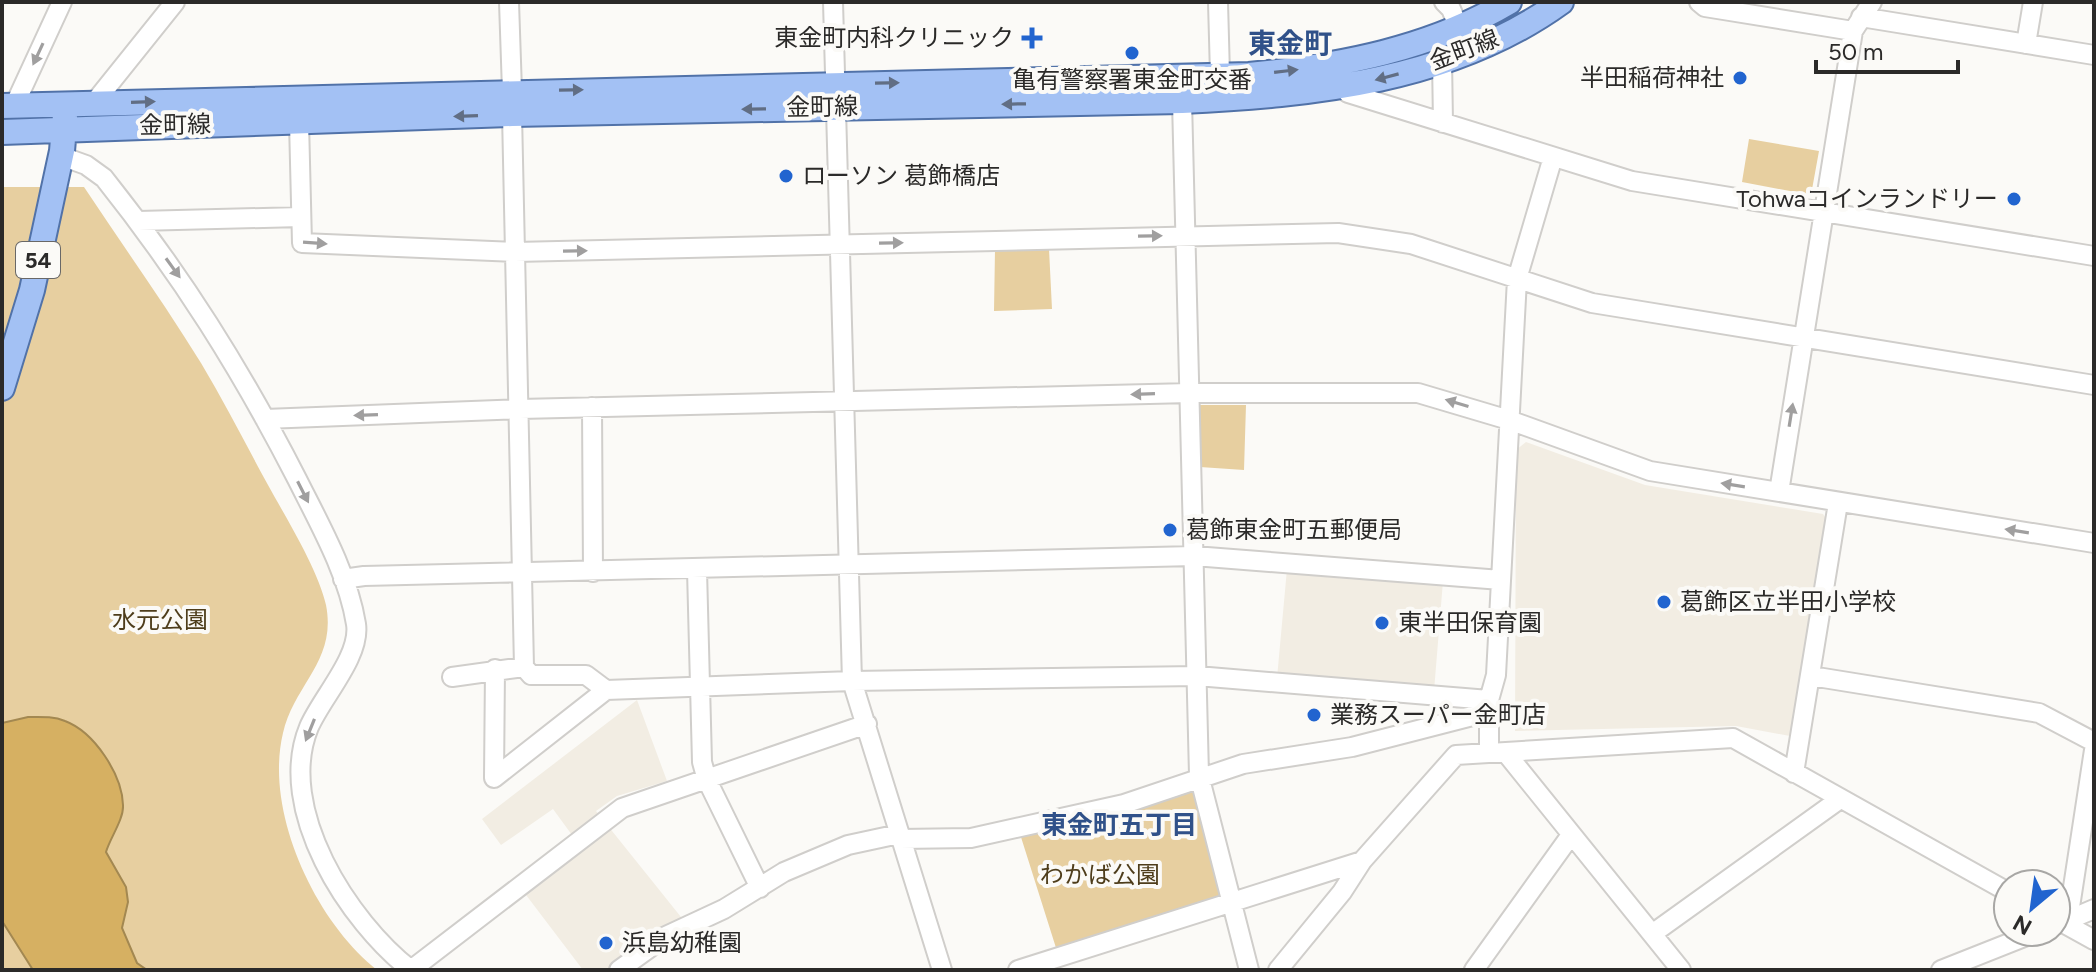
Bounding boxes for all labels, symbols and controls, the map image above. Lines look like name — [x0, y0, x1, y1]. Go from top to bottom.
place label: 東金町内科クリニック — [774, 23, 1014, 52]
street label: 金町線 — [1425, 23, 1503, 76]
scale bar — [1816, 24, 1958, 74]
district label: 東金町 — [1248, 26, 1332, 60]
marker: 東金町内科クリニック — [1021, 27, 1043, 49]
text: 50 m — [1828, 37, 1884, 66]
one-way arrow — [31, 42, 45, 66]
marker: 亀有警察署東金町交番 — [1123, 44, 1141, 62]
place label: 半田稲荷神社 — [1580, 63, 1724, 92]
one-way arrow — [1274, 64, 1299, 77]
place label: 亀有警察署東金町交番 — [1012, 65, 1252, 94]
marker: 半田稲荷神社 — [1731, 69, 1749, 87]
one-way arrow — [1375, 71, 1400, 83]
one-way arrow — [875, 76, 900, 89]
one-way arrow — [559, 84, 584, 96]
street label: 金町線 — [786, 91, 858, 122]
one-way arrow — [131, 95, 156, 108]
one-way arrow — [1001, 97, 1026, 110]
one-way arrow — [741, 102, 766, 115]
street label: 金町線 — [139, 109, 211, 140]
one-way arrow — [453, 109, 478, 122]
place label: ローソン 葛飾橋店 — [802, 161, 1000, 190]
marker: ローソン 葛飾橋店 — [777, 167, 795, 185]
place label: Tohwaコインランドリー — [1736, 184, 1998, 213]
marker: Tohwaコインランドリー — [2005, 190, 2023, 208]
one-way arrow — [1138, 230, 1163, 243]
one-way arrow — [303, 237, 328, 250]
one-way arrow — [879, 237, 904, 249]
road number: 54 — [16, 242, 60, 278]
one-way arrow — [563, 244, 588, 257]
one-way arrow — [165, 257, 180, 278]
one-way arrow — [1130, 388, 1155, 401]
one-way arrow — [1445, 396, 1469, 409]
one-way arrow — [1786, 402, 1798, 427]
one-way arrow — [353, 409, 378, 422]
one-way arrow — [1720, 478, 1745, 490]
one-way arrow — [297, 481, 310, 504]
place label: 葛飾東金町五郵便局 — [1186, 515, 1402, 544]
marker: 葛飾東金町五郵便局 — [1161, 521, 1179, 539]
one-way arrow — [2004, 524, 2029, 536]
place label: 葛飾区立半田小学校 — [1680, 587, 1896, 616]
marker: 葛飾区立半田小学校 — [1655, 593, 1673, 611]
park label: 水元公園 — [112, 605, 208, 634]
place label: 東半田保育園 — [1398, 608, 1542, 637]
marker: 東半田保育園 — [1373, 614, 1391, 632]
place label: 業務スーパー金町店 — [1330, 700, 1546, 729]
marker: 業務スーパー金町店 — [1305, 706, 1323, 724]
one-way arrow — [303, 718, 316, 741]
district label: 東金町五丁目 — [1041, 809, 1197, 841]
park label: わかば公園 — [1040, 860, 1160, 889]
north arrow — [1992, 868, 2072, 948]
text: N — [2009, 909, 2037, 941]
place label: 浜島幼稚園 — [622, 928, 742, 957]
marker: 浜島幼稚園 — [597, 934, 615, 952]

